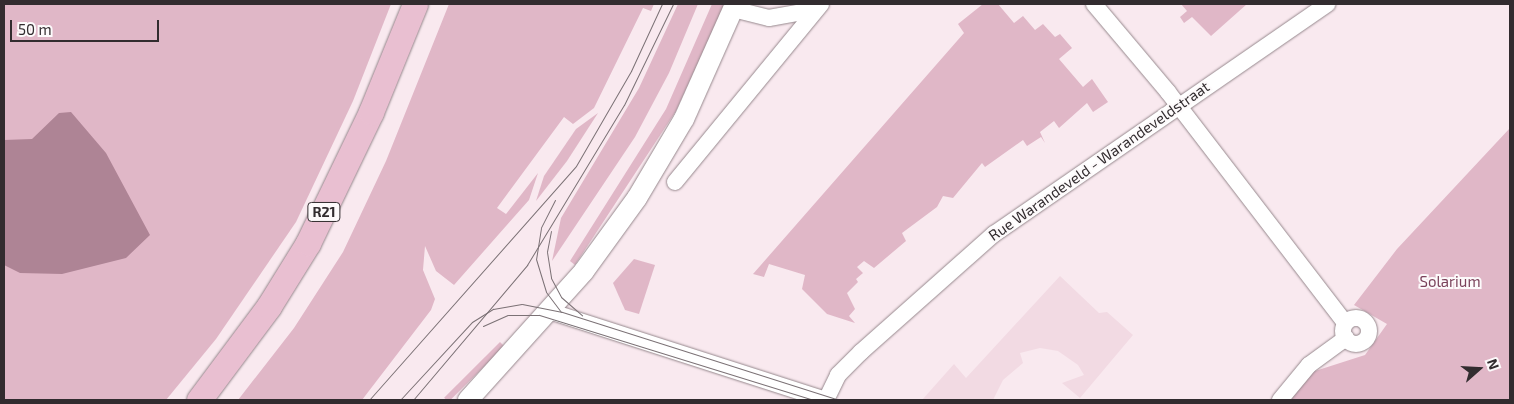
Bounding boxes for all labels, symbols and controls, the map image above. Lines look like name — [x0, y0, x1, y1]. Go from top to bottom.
scale bar — [12, 10, 161, 42]
text: 50 m — [18, 20, 52, 38]
street label: Rue Warandeveld - Warandeveldstraat — [985, 77, 1213, 245]
road number: R21 — [306, 200, 342, 223]
park label: Solarium — [1419, 273, 1481, 291]
north arrow — [1454, 344, 1504, 394]
text: N — [1484, 356, 1503, 371]

